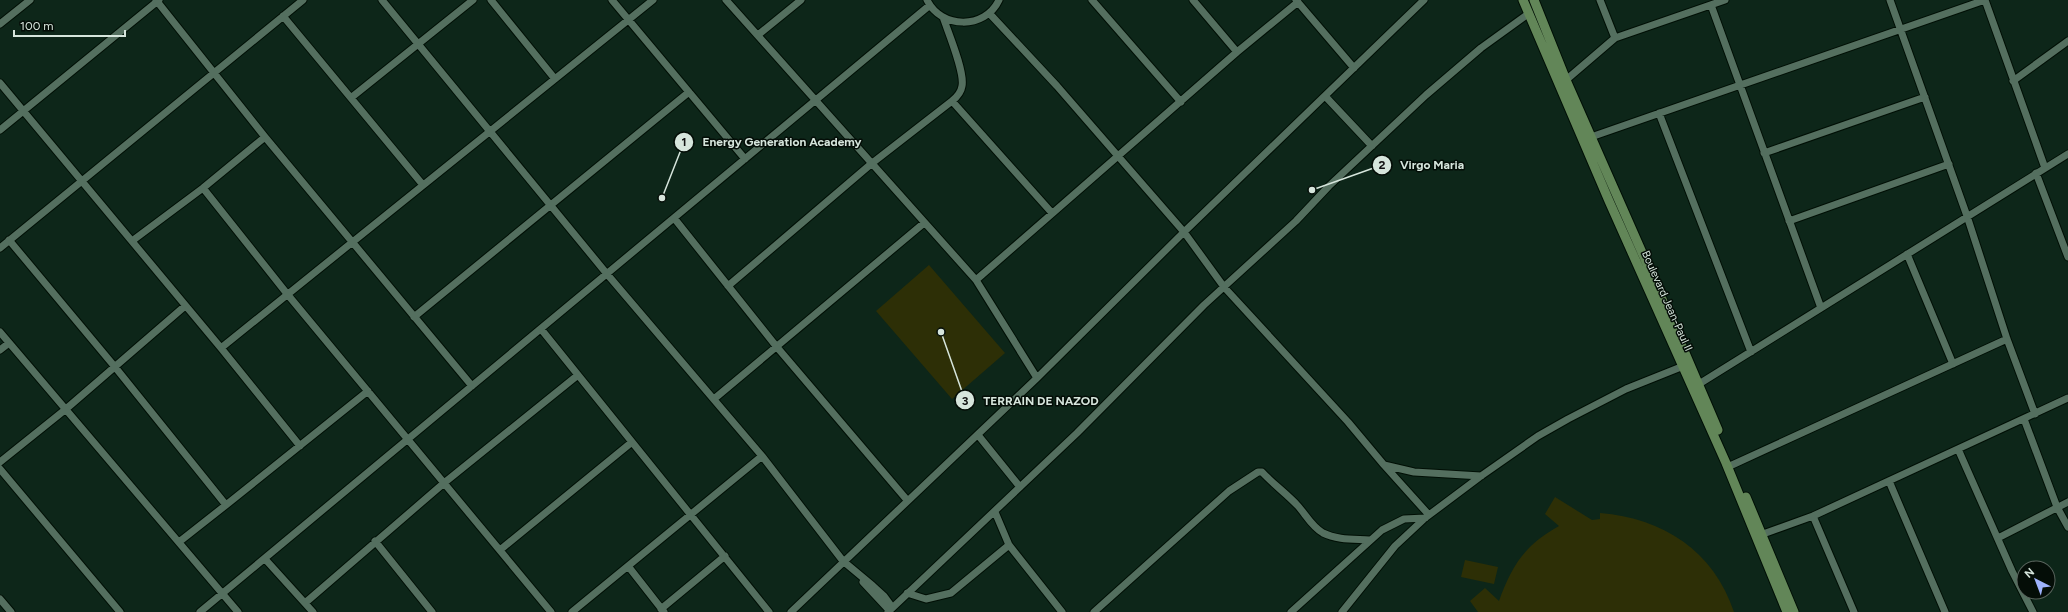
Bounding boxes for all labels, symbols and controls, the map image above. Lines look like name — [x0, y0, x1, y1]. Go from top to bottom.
scale bar — [14, 12, 125, 38]
text: 100 m — [20, 19, 54, 33]
callout: Energy Generation Academy — [674, 130, 869, 154]
text: 1 — [681, 135, 687, 149]
text: Energy Generation Academy — [702, 135, 862, 149]
callout: Virgo Maria — [1372, 153, 1473, 177]
text: 2 — [1379, 158, 1386, 172]
text: Virgo Maria — [1400, 158, 1464, 172]
street label: Boulevard Jean-Paul II — [1639, 249, 1695, 353]
callout: TERRAIN DE NAZOD — [955, 388, 1107, 412]
text: 3 — [962, 394, 969, 408]
text: TERRAIN DE NAZOD — [983, 394, 1099, 408]
north arrow — [2016, 560, 2056, 600]
text: N — [2022, 565, 2037, 581]

